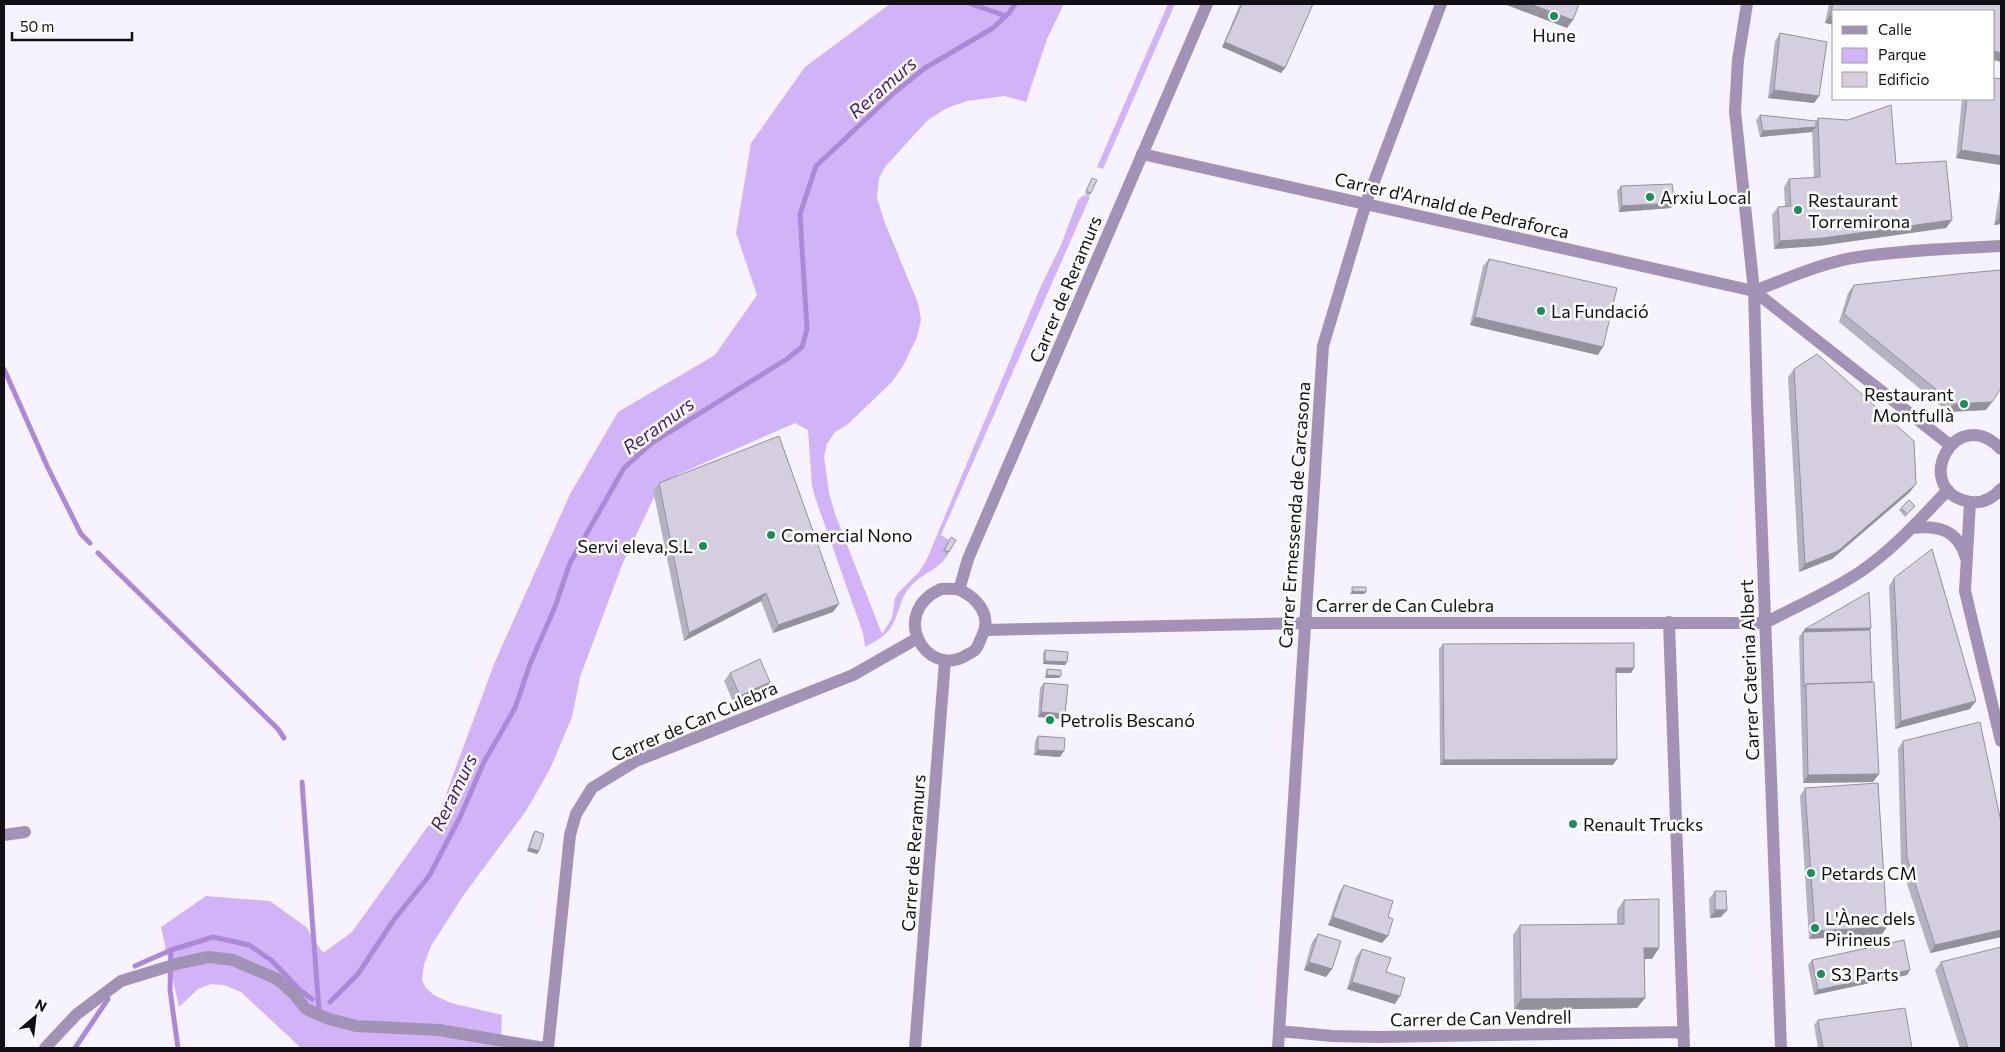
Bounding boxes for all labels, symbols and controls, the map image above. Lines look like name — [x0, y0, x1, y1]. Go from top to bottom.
scale bar — [12, 10, 132, 42]
marker: Hune — [1548, 10, 1560, 22]
legend — [1832, 10, 1995, 100]
text: 50 m — [20, 17, 54, 35]
text: Calle — [1878, 20, 1912, 38]
place label: Hune — [1532, 24, 1576, 46]
text: Parque — [1878, 45, 1926, 63]
water label: Reramurs — [843, 51, 921, 123]
text: Edificio — [1878, 70, 1929, 88]
street label: Carrer d'Arnald de Pedraforca — [1333, 167, 1571, 243]
place label: Arxiu Local — [1660, 186, 1751, 208]
place label: Restaurant Torremirona — [1808, 189, 1910, 232]
marker: Arxiu Local — [1644, 191, 1656, 203]
marker: Restaurant Torremirona — [1792, 204, 1804, 216]
street label: Carrer de Reramurs — [1024, 212, 1106, 366]
place label: La Fundació — [1551, 300, 1649, 322]
marker: La Fundació — [1535, 305, 1547, 317]
street label: Carrer Ermessenda de Carcasona — [1274, 381, 1314, 649]
place label: Restaurant Montfullà — [1864, 383, 1954, 426]
water label: Reramurs — [618, 391, 698, 459]
marker: Restaurant Montfullà — [1958, 398, 1970, 410]
place label: Comercial Nono — [781, 524, 913, 546]
marker: Comercial Nono — [765, 529, 777, 541]
place label: Servi eleva,S.L — [577, 535, 693, 557]
marker: Servi eleva,S.L — [697, 540, 709, 552]
street label: Carrer Caterina Albert — [1735, 579, 1763, 761]
street label: Carrer de Can Culebra — [1316, 594, 1494, 616]
street label: Carrer de Can Culebra — [608, 676, 780, 766]
place label: Petrolis Bescanó — [1060, 709, 1195, 731]
marker: Petrolis Bescanó — [1044, 714, 1056, 726]
water label: Reramurs — [425, 750, 482, 834]
street label: Carrer de Reramurs — [897, 774, 929, 932]
place label: Renault Trucks — [1583, 813, 1703, 835]
marker: Renault Trucks — [1567, 818, 1579, 830]
place label: Petards CM — [1821, 862, 1917, 884]
marker: Petards CM — [1805, 867, 1817, 879]
place label: L'Ànec dels Pirineus — [1825, 907, 1915, 950]
marker: L'Ànec dels Pirineus — [1809, 922, 1821, 934]
place label: S3 Parts — [1831, 963, 1899, 985]
marker: S3 Parts — [1815, 968, 1827, 980]
north arrow — [10, 992, 60, 1042]
text: N — [33, 995, 50, 1015]
street label: Carrer de Can Vendrell — [1390, 1005, 1572, 1031]

